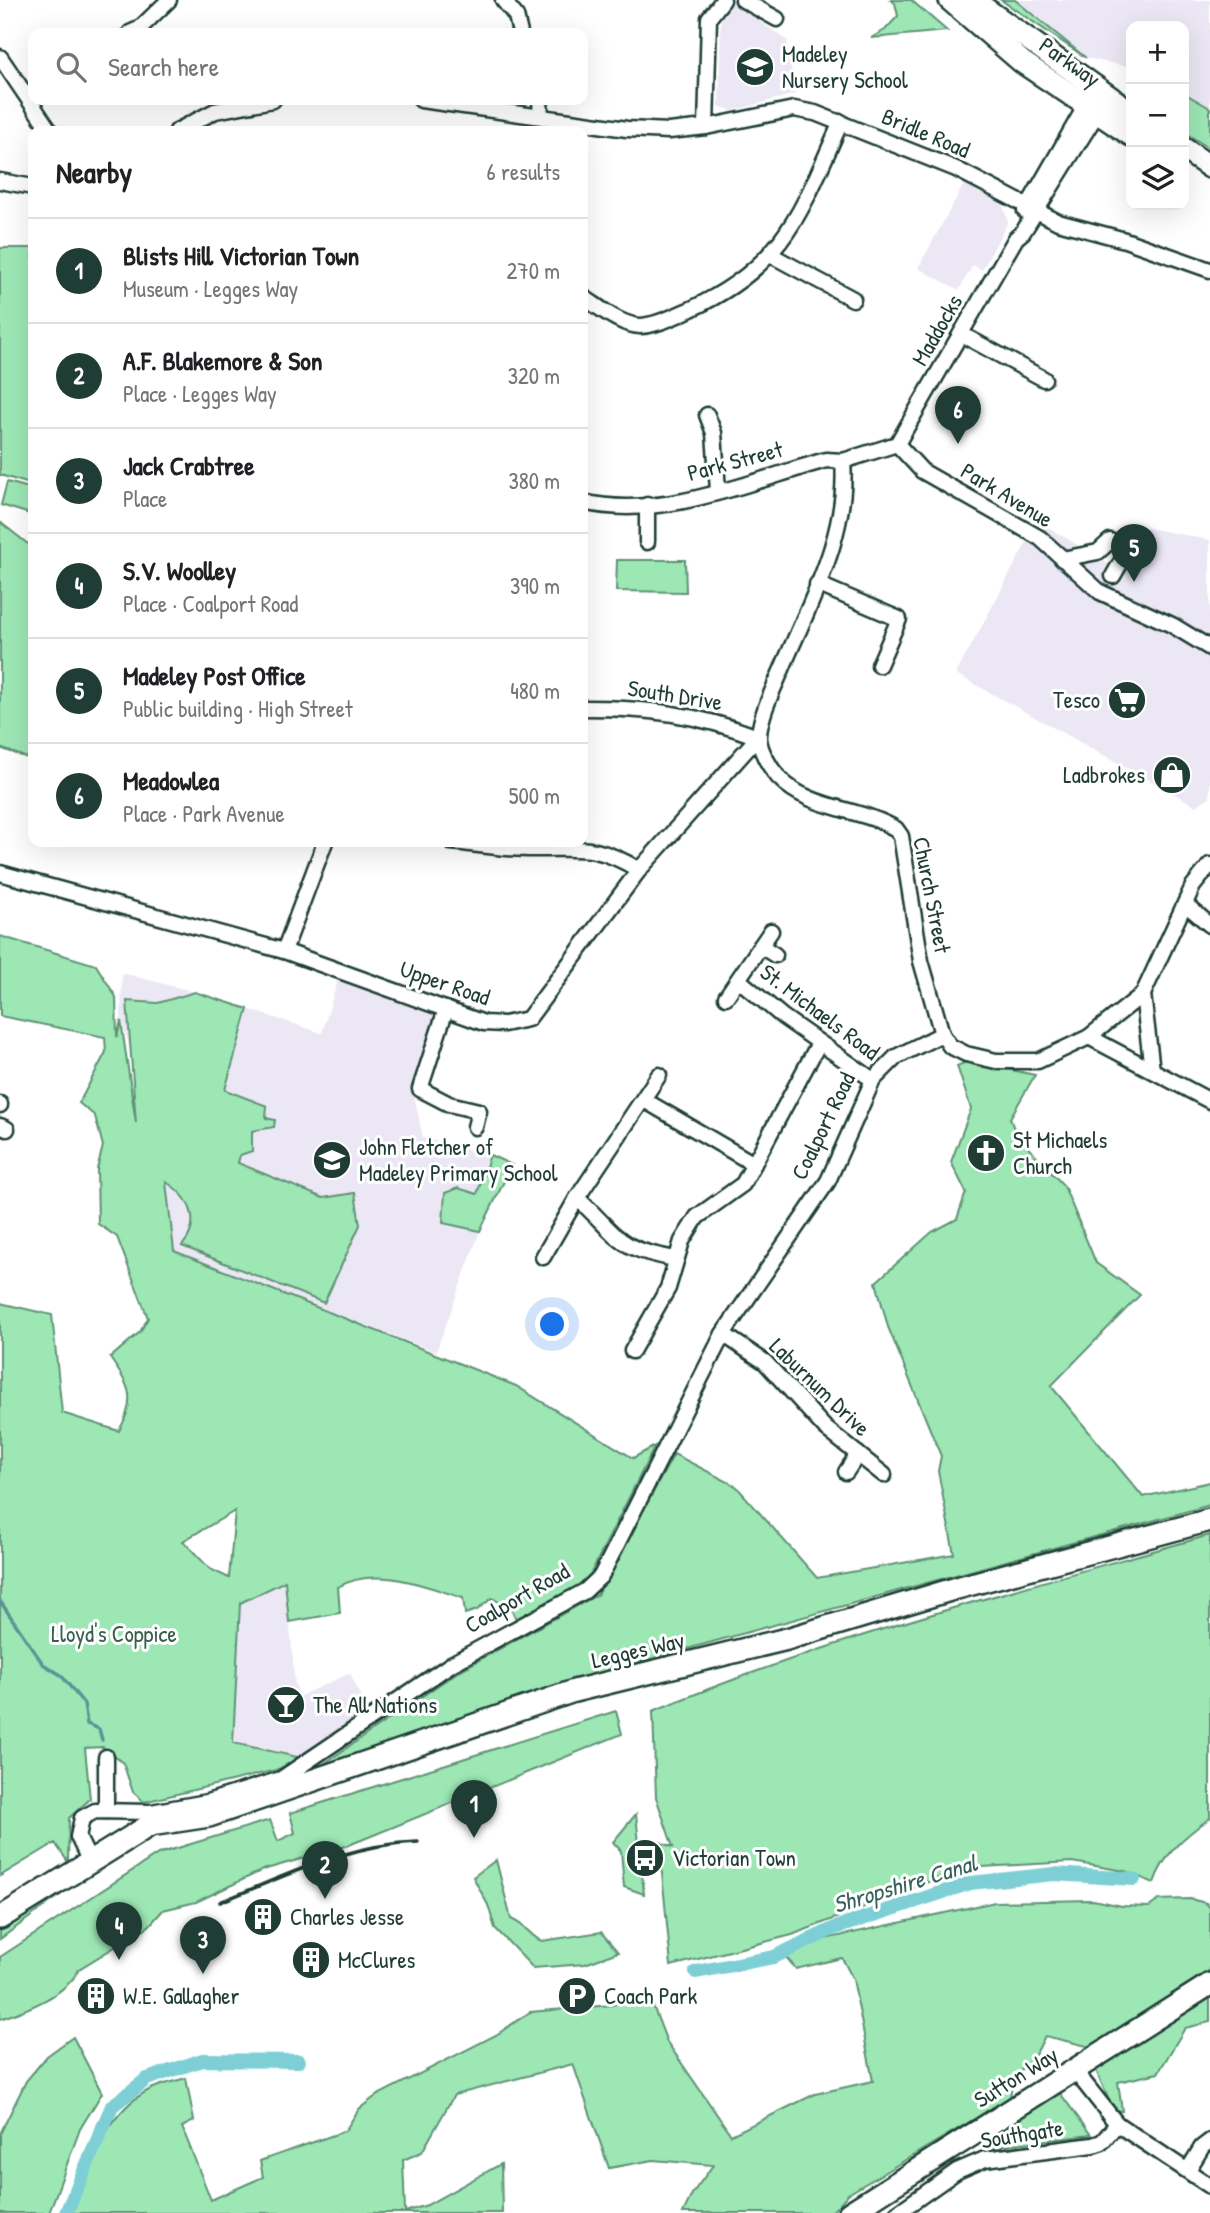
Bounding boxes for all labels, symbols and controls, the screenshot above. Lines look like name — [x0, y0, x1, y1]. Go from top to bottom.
map controls — [1126, 21, 1189, 210]
button: + — [1126, 21, 1189, 84]
search box — [28, 28, 588, 105]
street label: Parkway — [1034, 29, 1107, 94]
place label: Madeley Nursery School — [782, 38, 909, 95]
school or university icon: Madeley Nursery School — [734, 46, 776, 88]
icon: search — [52, 48, 90, 86]
text: Search here — [108, 49, 219, 84]
button: − — [1126, 84, 1189, 147]
street label: Bridle Road — [877, 100, 975, 165]
button: layers — [1126, 147, 1189, 210]
text: Nearby — [56, 152, 132, 192]
text: 6 results — [487, 156, 560, 187]
text: Blists Hill Victorian Town — [123, 238, 359, 273]
text: 1 — [75, 255, 83, 286]
text: 270 m — [507, 255, 560, 286]
text: Museum · Legges Way — [123, 273, 298, 304]
street label: Maddocks — [904, 288, 969, 371]
text: A.F. Blakemore & Son — [123, 343, 322, 378]
text: 2 — [74, 360, 84, 391]
text: 320 m — [508, 360, 560, 391]
text: Place · Legges Way — [123, 378, 277, 409]
pin: 6 — [935, 386, 981, 444]
street label: Park Street — [684, 433, 787, 488]
text: Jack Crabtree — [123, 448, 254, 483]
street label: Park Avenue — [956, 455, 1059, 534]
text: 3 — [74, 465, 84, 496]
text: 380 m — [509, 465, 560, 496]
text: Place — [123, 483, 167, 514]
pin: 5 — [1111, 524, 1157, 582]
text: S.V. Woolley — [123, 553, 236, 588]
text: 4 — [75, 570, 83, 601]
text: 390 m — [510, 570, 560, 601]
text: Place · Coalport Road — [123, 588, 298, 619]
text: Madeley Post Office — [123, 658, 306, 693]
street label: South Drive — [626, 672, 725, 717]
text: 5 — [74, 675, 84, 706]
text: 480 m — [510, 675, 560, 706]
supermarket icon: Tesco — [1106, 679, 1148, 721]
place label: Tesco — [1053, 684, 1100, 715]
text: Public building · High Street — [123, 693, 353, 724]
shop icon: Ladbrokes — [1151, 754, 1193, 796]
place label: Ladbrokes — [1063, 759, 1145, 790]
text: Meadowlea — [123, 763, 219, 798]
text: 6 — [74, 780, 84, 811]
text: 500 m — [509, 780, 560, 811]
text: Place · Park Avenue — [123, 798, 285, 829]
street label: Church Street — [906, 834, 959, 957]
street label: Upper Road — [396, 953, 494, 1012]
street label: St. Michaels Road — [754, 956, 886, 1067]
street label: Coalport Road — [783, 1067, 862, 1185]
place label: St Michaels Church — [1013, 1124, 1107, 1181]
place label: John Fletcher of Madeley Primary School — [359, 1131, 558, 1188]
church icon: St Michaels Church — [965, 1132, 1007, 1174]
school or university icon: John Fletcher of Madeley Primary School — [311, 1139, 353, 1181]
your location — [535, 1307, 569, 1341]
street label: Laburnum Drive — [763, 1331, 877, 1443]
street label: Coalport Road — [459, 1555, 575, 1640]
park label: Lloyd's Coppice — [51, 1618, 177, 1649]
street label: Legges Way — [588, 1624, 688, 1675]
bar icon: The All Nations — [265, 1684, 307, 1726]
place label: The All Nations — [313, 1689, 437, 1720]
pin: 1 — [451, 1780, 497, 1838]
bus stop icon: Victorian Town — [624, 1837, 666, 1879]
pin: 2 — [302, 1841, 348, 1899]
place label: Victorian Town — [672, 1842, 796, 1873]
water label: Shropshire Canal — [829, 1846, 982, 1921]
building icon: Charles Jesse — [242, 1896, 284, 1938]
place label: Charles Jesse — [290, 1901, 404, 1932]
pin: 4 — [96, 1902, 142, 1960]
pin: 3 — [180, 1916, 226, 1974]
building icon: McClures — [290, 1939, 332, 1981]
place label: McClures — [338, 1944, 416, 1975]
building icon: W.E. Gallagher — [75, 1975, 117, 2017]
parking icon: Coach Park — [556, 1975, 598, 2017]
place label: W.E. Gallagher — [123, 1980, 240, 2011]
place label: Coach Park — [604, 1980, 698, 2011]
street label: Sutton Way — [968, 2039, 1064, 2114]
street label: Southgate — [979, 2112, 1065, 2155]

